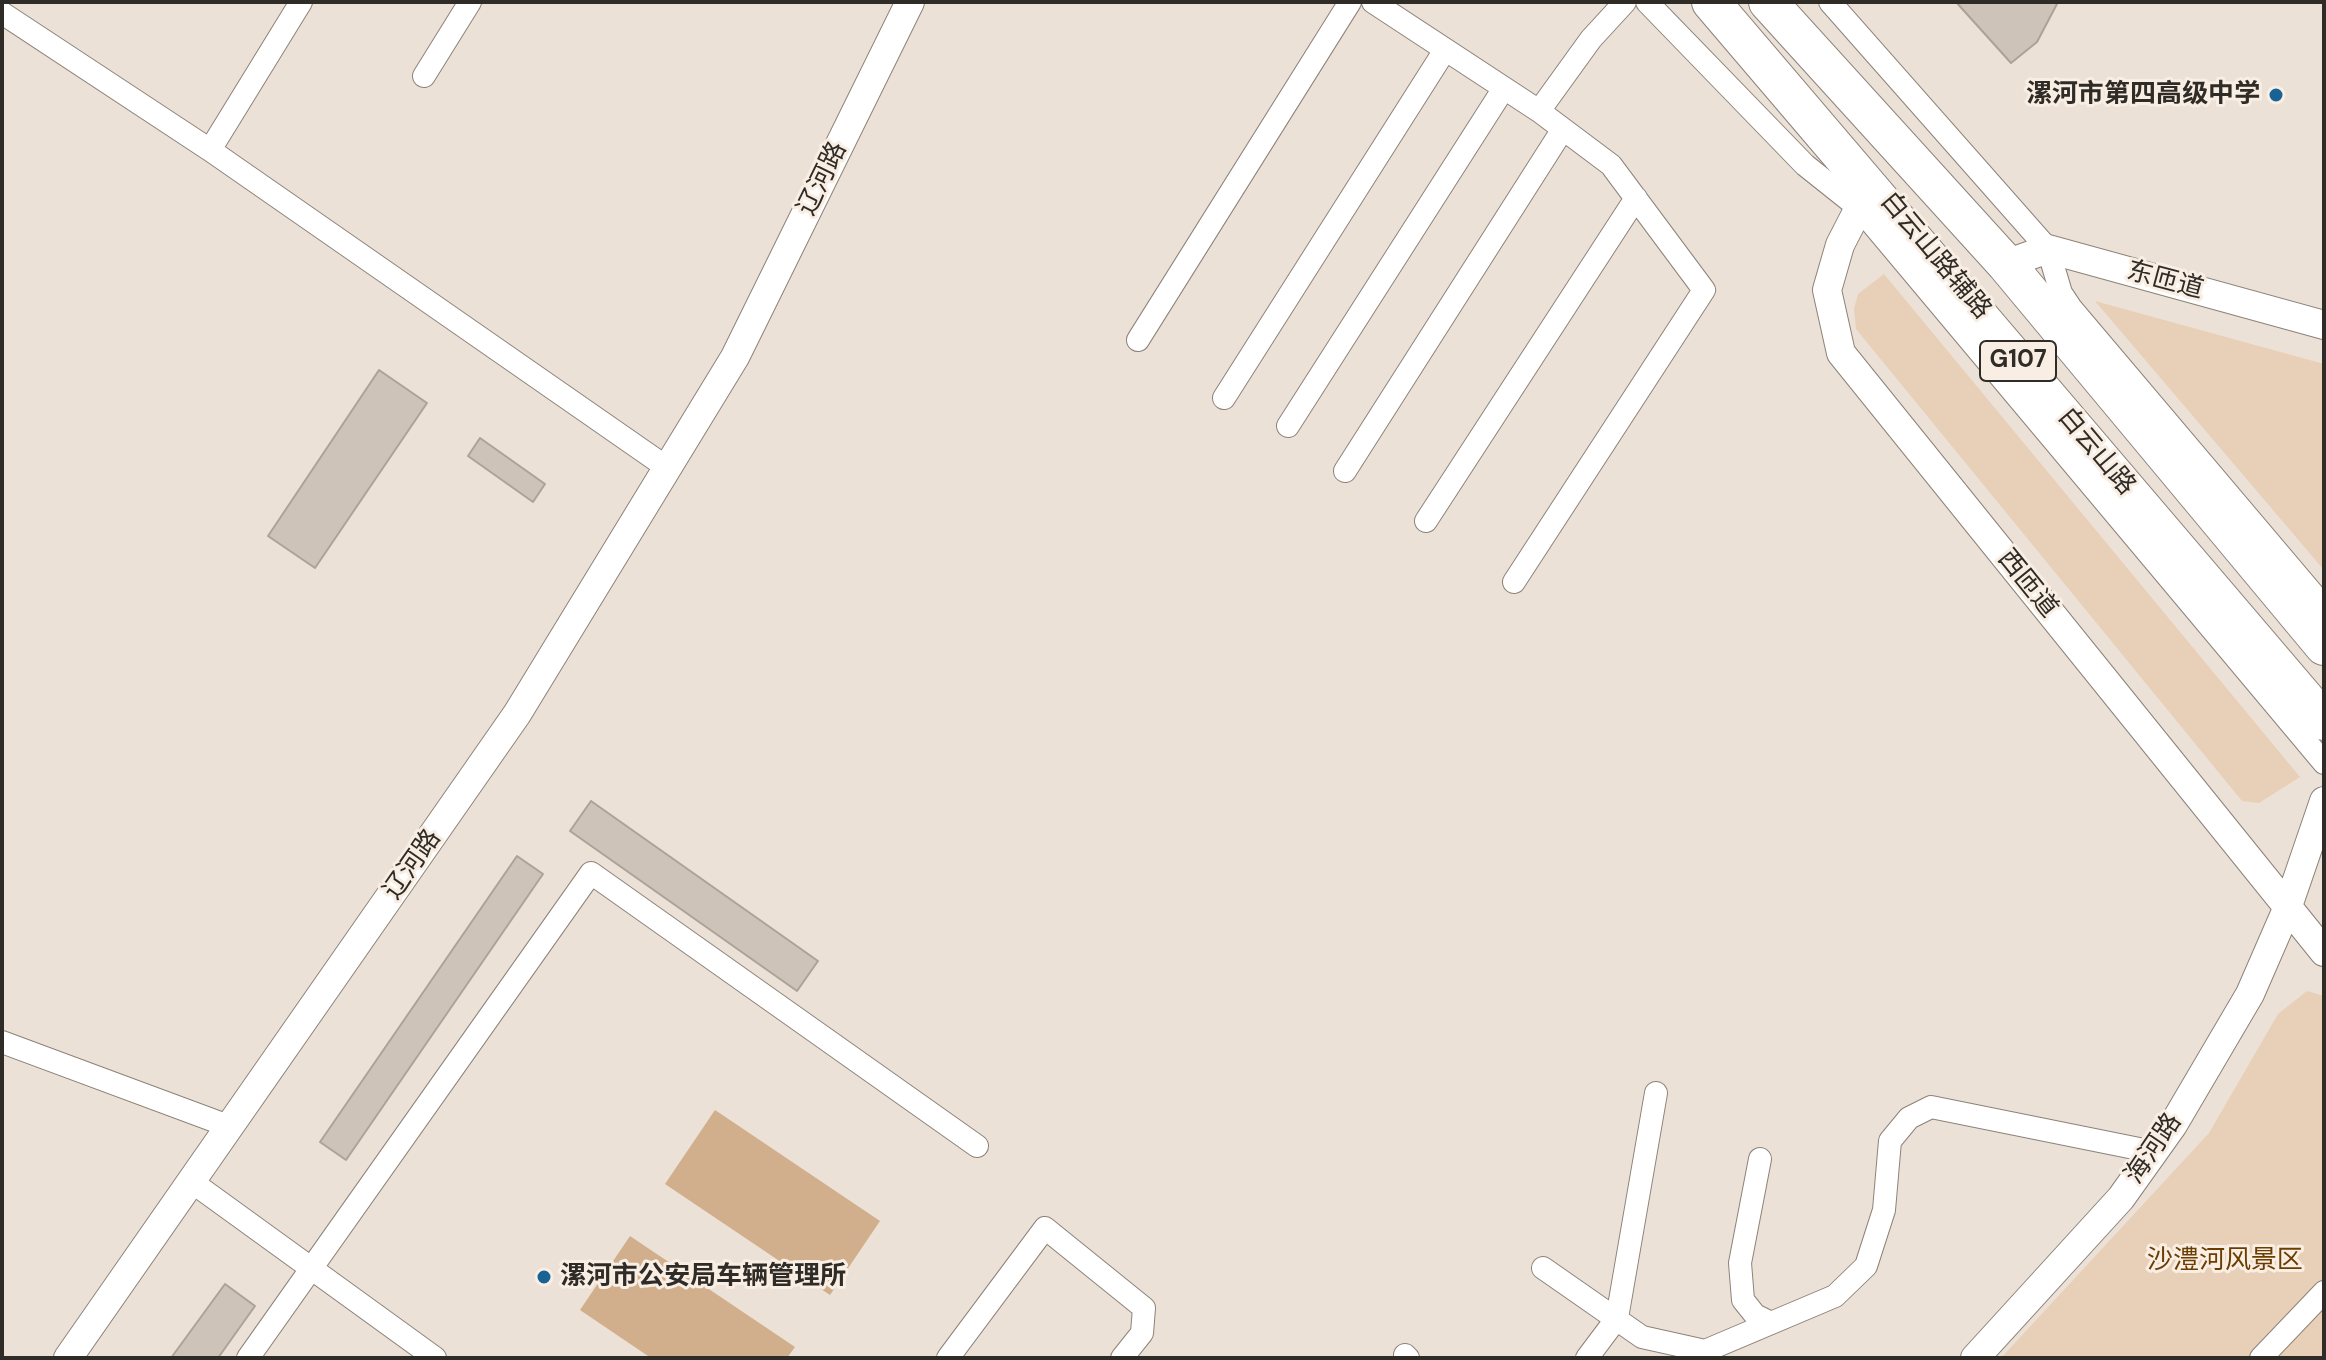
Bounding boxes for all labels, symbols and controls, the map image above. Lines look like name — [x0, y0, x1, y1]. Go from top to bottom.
place label: 漯河市第四高级中学 — [2026, 79, 2260, 111]
marker: 漯河市第四高级中学 — [2267, 86, 2285, 104]
street label: 辽河路 — [792, 137, 854, 221]
street label: 白云山路辅路 — [1873, 186, 1997, 326]
street label: 东匝道 — [2123, 256, 2207, 306]
road number: G107 — [1980, 341, 2056, 381]
street label: 白云山路 — [2051, 402, 2141, 502]
street label: 西匝道 — [1990, 544, 2064, 624]
street label: 辽河路 — [378, 824, 448, 906]
street label: 海河路 — [2119, 1108, 2189, 1190]
park label: 沙澧河风景区 — [2147, 1245, 2303, 1277]
place label: 漯河市公安局车辆管理所 — [560, 1261, 846, 1293]
marker: 漯河市公安局车辆管理所 — [535, 1268, 553, 1286]

